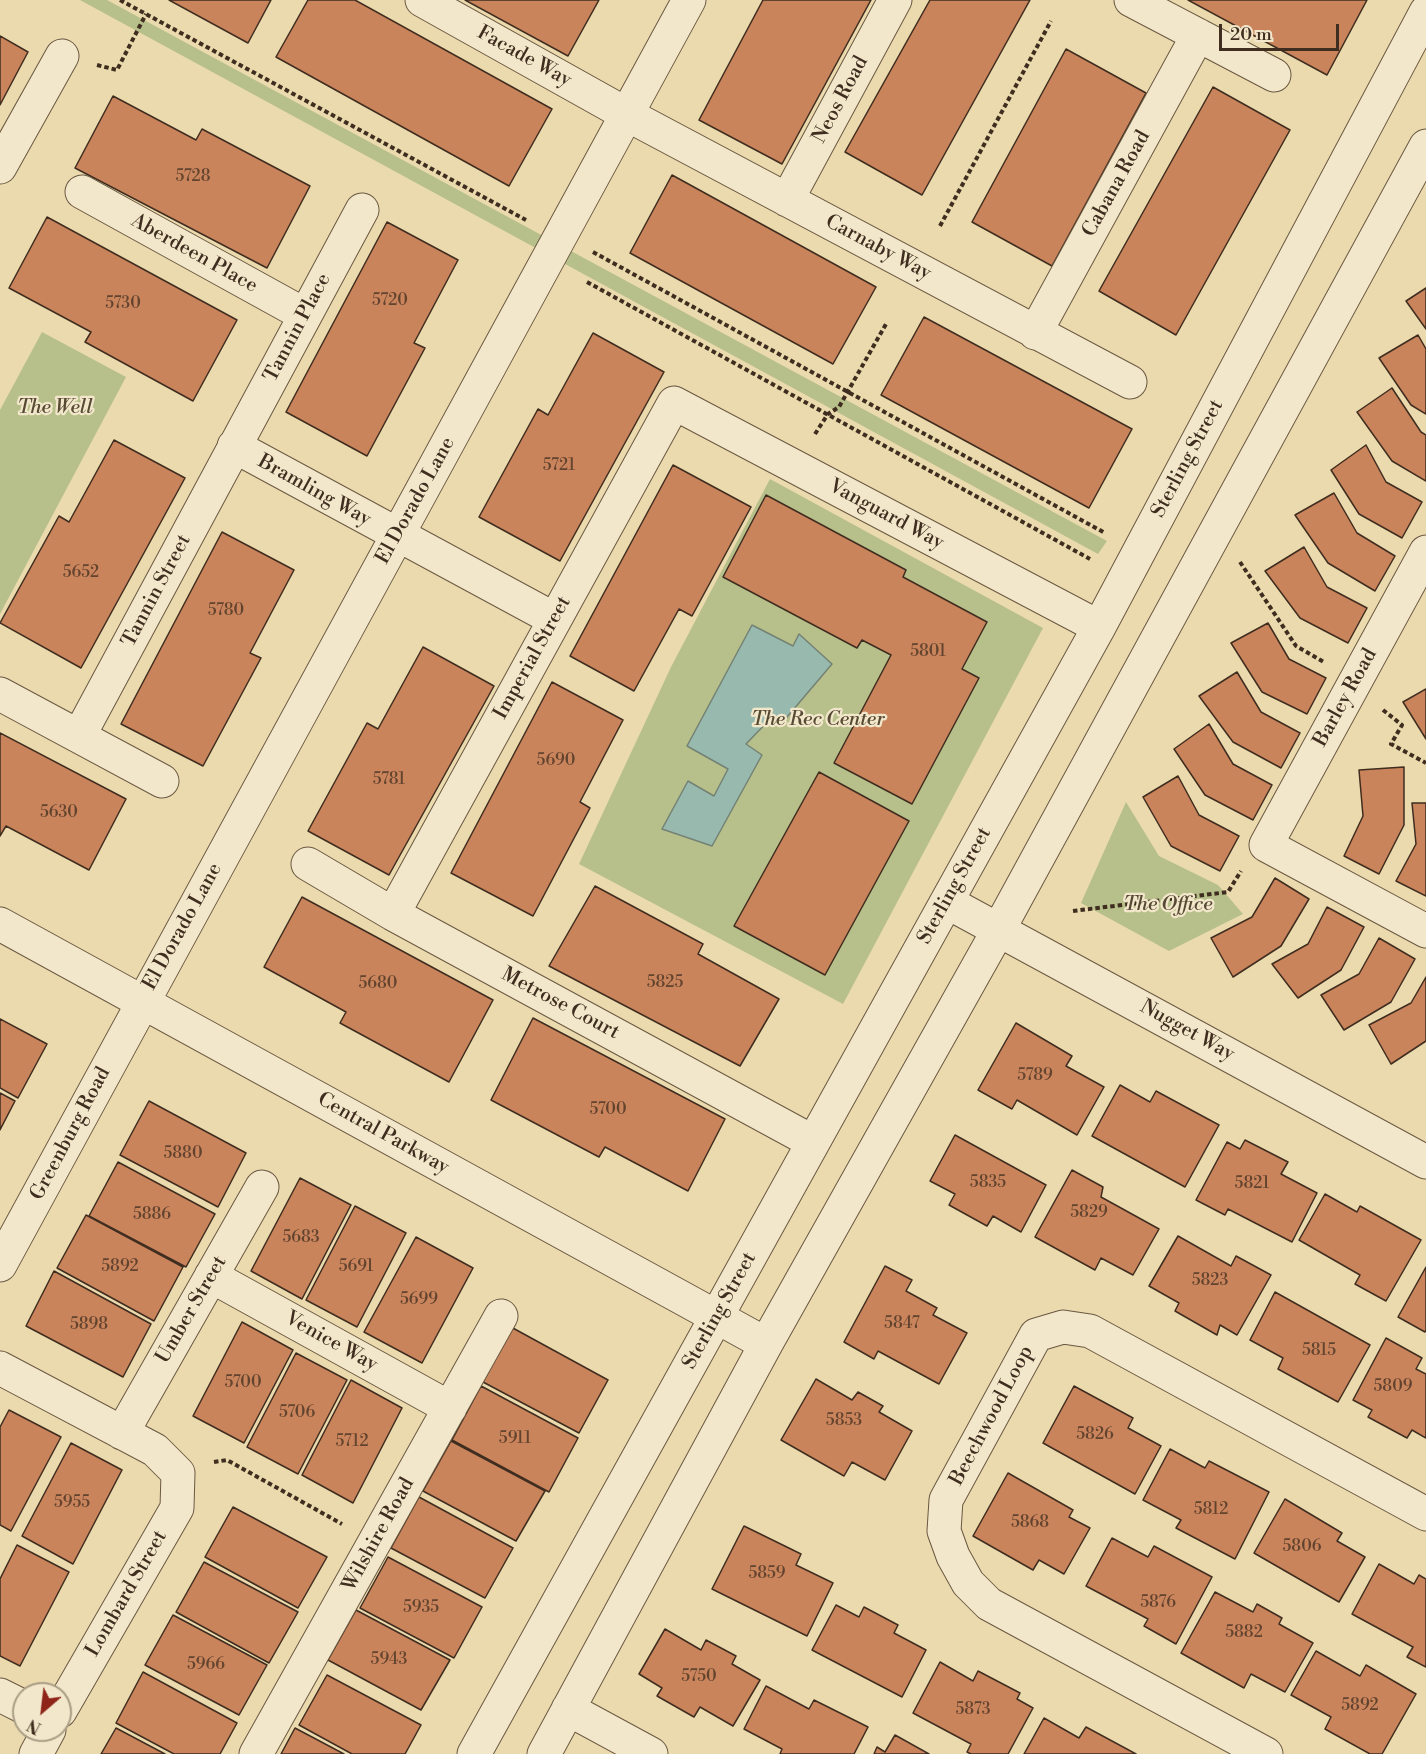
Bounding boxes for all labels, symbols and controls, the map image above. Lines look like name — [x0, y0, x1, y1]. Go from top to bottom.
scale bar — [1222, 12, 1342, 50]
street label: Facade Way — [473, 21, 575, 93]
text: 20 m — [1230, 23, 1272, 46]
street label: Neos Road — [808, 52, 874, 148]
street label: Cabana Road — [1078, 127, 1156, 241]
house number: 5728 — [175, 167, 211, 187]
street label: Aberdeen Place — [127, 209, 261, 299]
street label: Carnaby Way — [821, 210, 935, 286]
street label: Tannin Place — [259, 270, 337, 386]
house number: 5720 — [372, 291, 408, 311]
house number: 5730 — [105, 294, 141, 314]
park label: The Well — [17, 396, 93, 420]
street label: Sterling Street — [1147, 396, 1229, 522]
street label: El Dorado Lane — [371, 433, 461, 569]
street label: Bramling Way — [253, 450, 375, 532]
house number: 5721 — [543, 456, 575, 476]
street label: Vanguard Way — [824, 475, 948, 555]
street label: Tannin Street — [117, 531, 197, 651]
house number: 5652 — [63, 563, 99, 583]
street label: Imperial Street — [489, 592, 577, 724]
house number: 5780 — [208, 601, 244, 621]
house number: 5801 — [910, 642, 946, 662]
street label: Barley Road — [1309, 645, 1383, 751]
park label: The Rec Center — [751, 708, 885, 732]
house number: 5690 — [537, 751, 575, 771]
house number: 5781 — [373, 770, 405, 790]
house number: 5630 — [40, 803, 78, 823]
street label: Sterling Street — [913, 823, 997, 949]
street label: El Dorado Lane — [138, 859, 228, 995]
park label: The Office — [1124, 893, 1212, 917]
street label: Metrose Court — [497, 963, 623, 1045]
house number: 5825 — [647, 973, 683, 993]
house number: 5680 — [359, 974, 397, 994]
street label: Nugget Way — [1136, 995, 1238, 1067]
street label: Greenburg Road — [26, 1063, 116, 1205]
house number: 5789 — [1017, 1066, 1053, 1086]
street label: Central Parkway — [313, 1088, 453, 1180]
house number: 5700 — [589, 1100, 627, 1120]
house number: 5880 — [163, 1144, 203, 1164]
house number: 5835 — [970, 1173, 1006, 1193]
house number: 5821 — [1235, 1174, 1269, 1194]
house number: 5829 — [1070, 1203, 1108, 1223]
house number: 5886 — [133, 1205, 171, 1225]
house number: 5683 — [282, 1228, 320, 1248]
street label: Sterling Street — [678, 1248, 762, 1374]
street label: Umber Street — [152, 1252, 232, 1368]
house number: 5892 — [101, 1257, 139, 1277]
house number: 5691 — [339, 1257, 373, 1277]
house number: 5823 — [1192, 1271, 1228, 1291]
house number: 5699 — [400, 1290, 438, 1310]
street label: Venice Way — [281, 1307, 381, 1377]
house number: 5847 — [884, 1314, 920, 1334]
house number: 5898 — [70, 1315, 108, 1335]
house number: 5815 — [1302, 1341, 1336, 1361]
street label: Beechwood Loop — [945, 1342, 1039, 1490]
house number: 5700 — [224, 1373, 262, 1393]
house number: 5809 — [1374, 1377, 1412, 1397]
house number: 5706 — [279, 1403, 315, 1423]
house number: 5853 — [826, 1411, 862, 1431]
house number: 5826 — [1076, 1425, 1114, 1445]
house number: 5911 — [499, 1429, 531, 1449]
house number: 5712 — [335, 1432, 369, 1452]
street label: Wilshire Road — [338, 1474, 420, 1596]
house number: 5955 — [54, 1493, 90, 1513]
house number: 5812 — [1194, 1500, 1228, 1520]
house number: 5868 — [1011, 1513, 1049, 1533]
street label: Lombard Street — [81, 1527, 173, 1661]
house number: 5806 — [1283, 1537, 1321, 1557]
house number: 5859 — [748, 1564, 786, 1584]
house number: 5876 — [1140, 1593, 1176, 1613]
house number: 5935 — [403, 1598, 439, 1618]
house number: 5882 — [1225, 1623, 1263, 1643]
house number: 5943 — [371, 1650, 407, 1670]
house number: 5966 — [187, 1655, 225, 1675]
house number: 5750 — [681, 1667, 717, 1687]
north arrow — [12, 1682, 72, 1742]
house number: 5892 — [1341, 1696, 1379, 1716]
house number: 5873 — [955, 1700, 991, 1720]
text: N — [24, 1714, 45, 1738]

